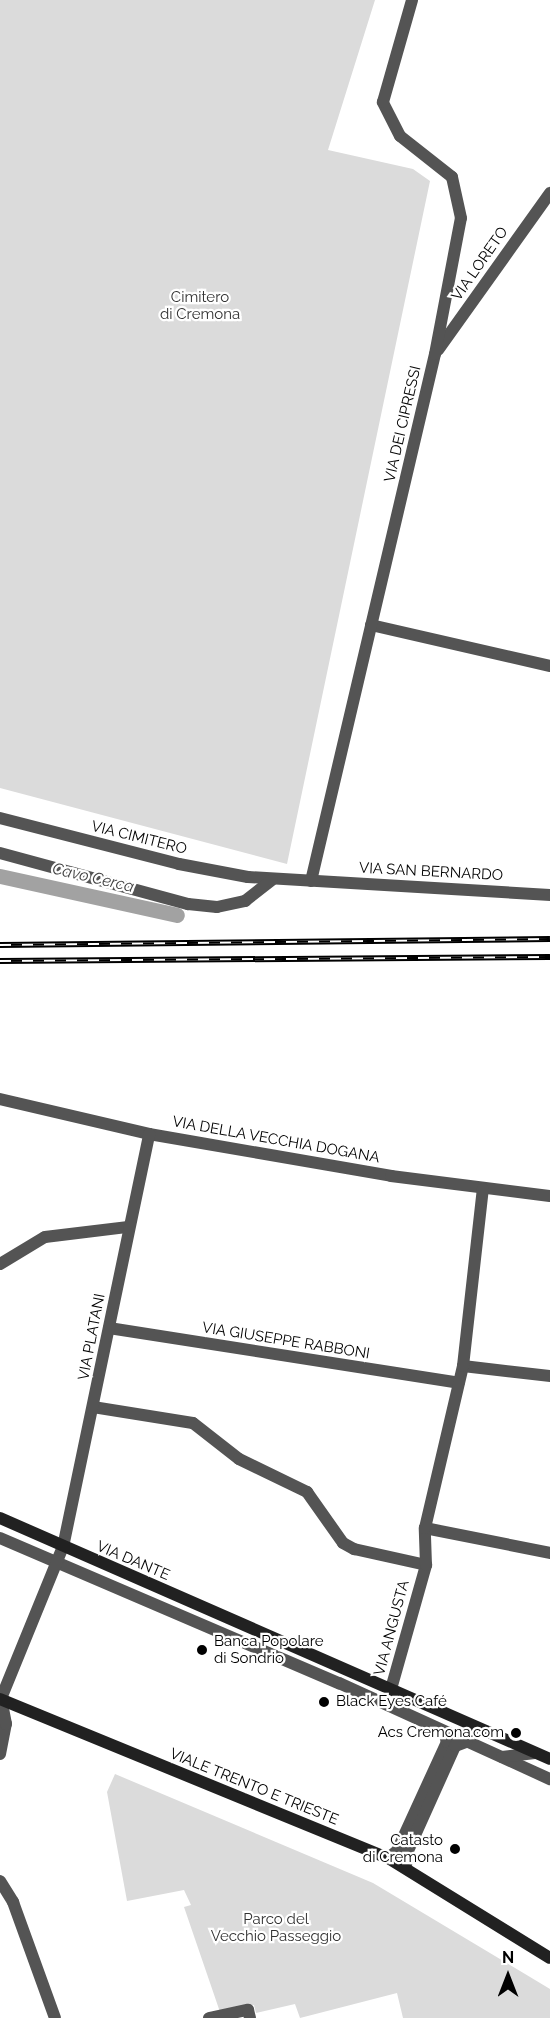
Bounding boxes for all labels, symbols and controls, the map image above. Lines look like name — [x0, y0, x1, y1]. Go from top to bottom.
street label: VIA LORETO — [448, 223, 512, 305]
park label: Cimitero di Cremona — [160, 288, 240, 323]
street label: VIA DEI CIPRESSI — [381, 364, 425, 484]
street label: VIA CIMITERO — [89, 817, 189, 859]
water label: Cavo Cerca — [50, 859, 136, 897]
street label: VIA SAN BERNARDO — [358, 859, 504, 885]
street label: VIA DELLA VECCHIA DOGANA — [170, 1113, 382, 1167]
street label: VIA PLATANI — [75, 1292, 109, 1382]
street label: VIA GIUSEPPE RABBONI — [201, 1319, 371, 1363]
street label: VIA DANTE — [93, 1537, 173, 1585]
street label: VIA ANGUSTA — [370, 1578, 414, 1678]
place label: Banca Popolare di Sondrio — [214, 1632, 324, 1667]
marker: Banca Popolare di Sondrio — [195, 1643, 209, 1657]
place label: Black Eyes Café — [336, 1693, 447, 1711]
marker: Black Eyes Café — [317, 1695, 331, 1709]
place label: Acs Cremona.com — [378, 1724, 504, 1742]
marker: Acs Cremona.com — [509, 1726, 523, 1740]
street label: VIALE TRENTO E TRIESTE — [167, 1745, 341, 1829]
place label: Catasto di Cremona — [363, 1831, 443, 1866]
marker: Catasto di Cremona — [448, 1842, 462, 1856]
park label: Parco del Vecchio Passeggio — [211, 1910, 341, 1945]
north arrow — [478, 1946, 538, 2006]
text: N — [502, 1948, 514, 1967]

